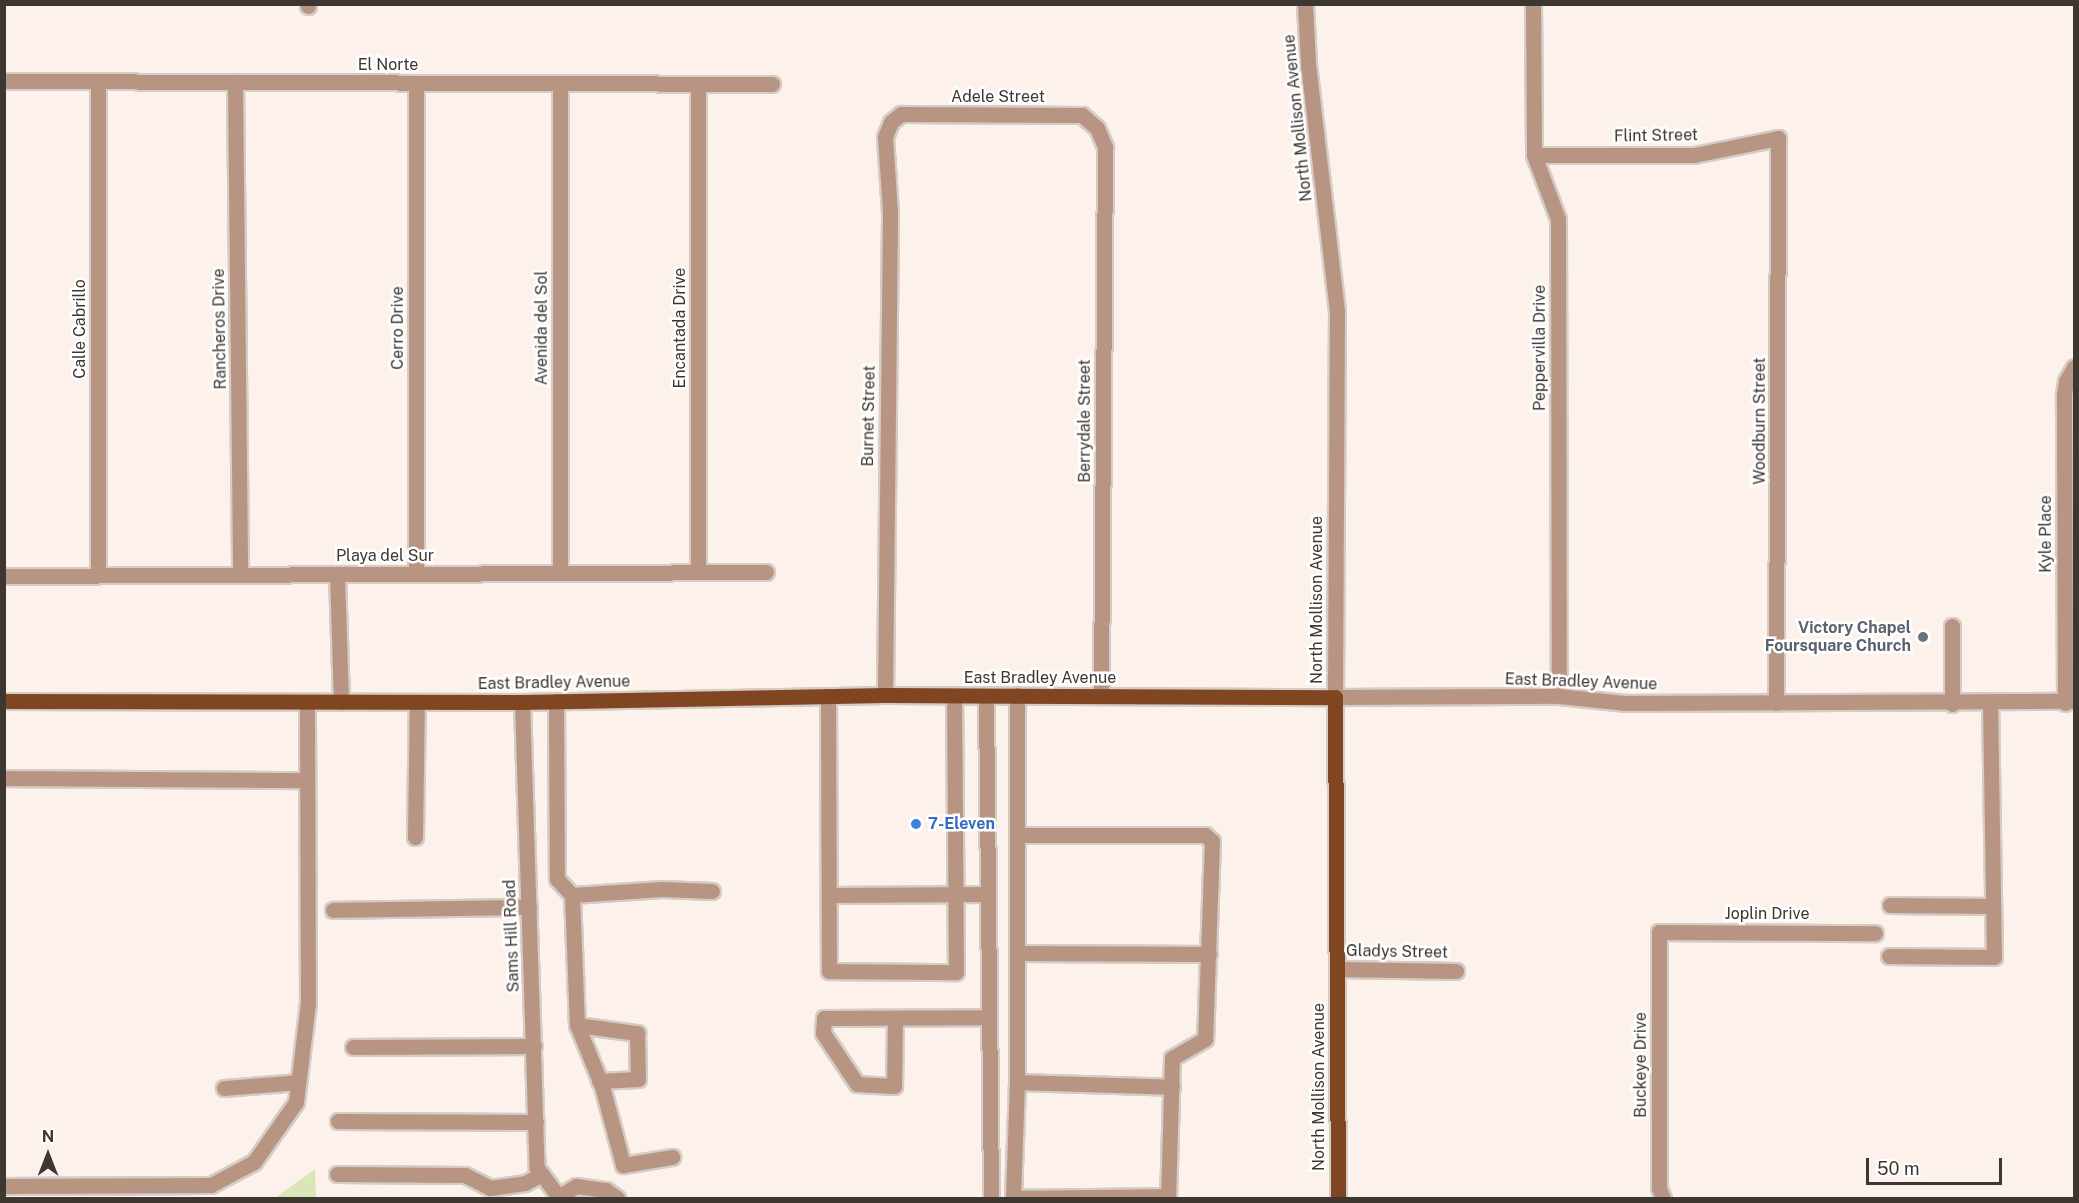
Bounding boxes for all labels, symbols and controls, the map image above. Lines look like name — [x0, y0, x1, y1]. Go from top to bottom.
street label: North Mollison Avenue — [1280, 33, 1316, 203]
street label: El Norte — [358, 55, 418, 75]
street label: Adele Street — [951, 87, 1045, 107]
street label: Flint Street — [1614, 126, 1698, 146]
street label: Rancheros Drive — [209, 268, 231, 390]
street label: Encantada Drive — [670, 268, 690, 388]
street label: Avenida del Sol — [532, 271, 552, 385]
street label: Calle Cabrillo — [70, 279, 90, 379]
street label: Peppervilla Drive — [1530, 285, 1550, 411]
street label: Cerro Drive — [388, 286, 408, 370]
street label: Woodburn Street — [1750, 357, 1770, 485]
street label: Berrydale Street — [1075, 359, 1095, 483]
street label: Burnet Street — [859, 365, 879, 467]
street label: Kyle Place — [2036, 495, 2056, 573]
street label: North Mollison Avenue — [1307, 516, 1327, 684]
street label: Playa del Sur — [336, 546, 434, 566]
place label: Victory Chapel Foursquare Church — [1765, 618, 1911, 656]
marker: Victory Chapel Foursquare Church — [1916, 630, 1930, 644]
street label: East Bradley Avenue — [964, 668, 1116, 688]
street label: East Bradley Avenue — [1504, 670, 1658, 694]
street label: East Bradley Avenue — [478, 672, 630, 694]
place label: 7-Eleven — [928, 814, 995, 834]
marker: 7-Eleven — [909, 817, 923, 831]
street label: Sams Hill Road — [500, 879, 524, 993]
street label: Joplin Drive — [1724, 904, 1810, 924]
street label: Gladys Street — [1346, 942, 1448, 962]
street label: North Mollison Avenue — [1309, 1003, 1329, 1171]
street label: Buckeye Drive — [1631, 1012, 1651, 1118]
north arrow — [18, 1125, 78, 1185]
text: N — [42, 1127, 54, 1146]
scale bar — [1869, 1146, 2006, 1184]
text: 50 m — [1877, 1158, 1920, 1179]

